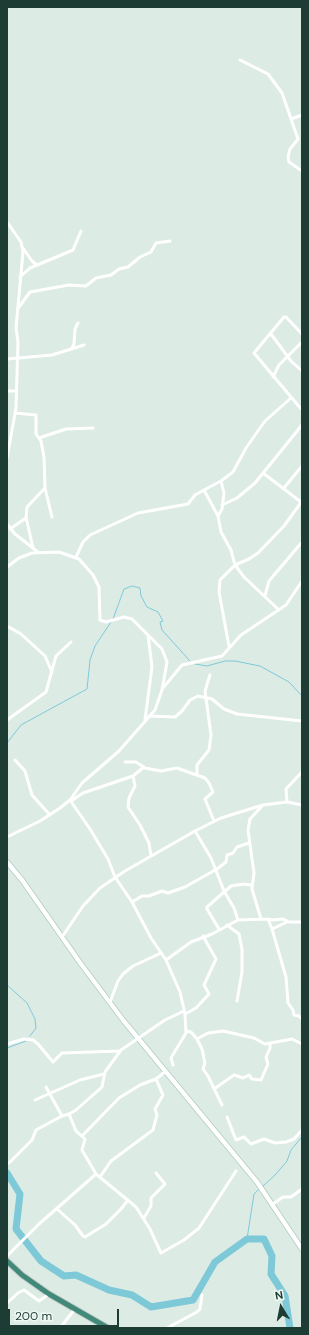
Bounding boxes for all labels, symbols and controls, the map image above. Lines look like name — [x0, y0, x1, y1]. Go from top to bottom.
north arrow — [261, 1287, 301, 1327]
text: N — [274, 1288, 284, 1303]
scale bar — [10, 1301, 121, 1327]
text: 200 m — [15, 1308, 52, 1324]

